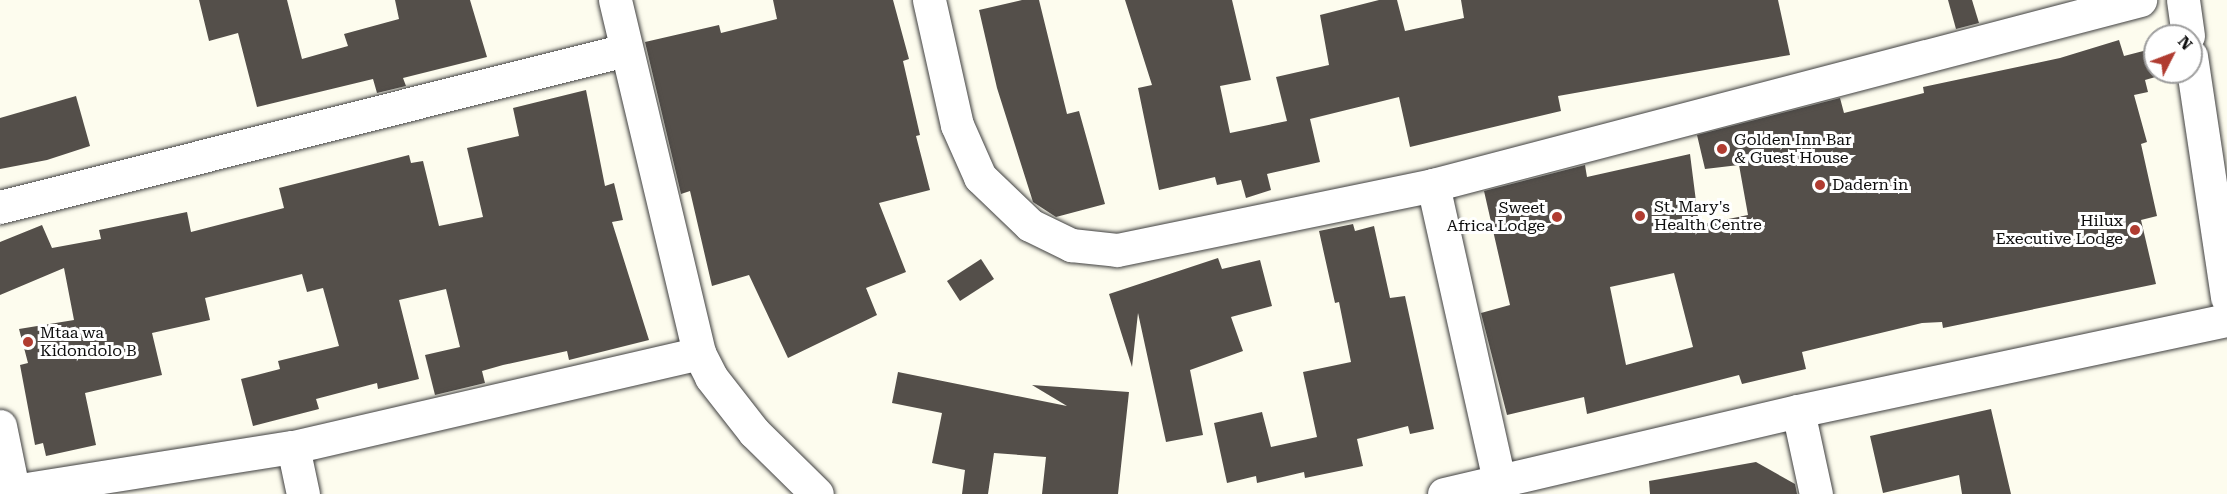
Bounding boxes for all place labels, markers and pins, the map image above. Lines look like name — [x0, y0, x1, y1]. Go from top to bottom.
place label: Golden Inn Bar & Guest House — [1734, 130, 1852, 168]
marker: Golden Inn Bar & Guest House — [1715, 142, 1729, 156]
place label: Dadern in — [1832, 175, 1908, 195]
marker: Dadern in — [1813, 178, 1827, 192]
place label: St. Mary's Health Centre — [1654, 197, 1762, 235]
place label: Sweet Africa Lodge — [1447, 198, 1545, 236]
marker: St. Mary's Health Centre — [1631, 207, 1649, 225]
marker: Sweet Africa Lodge — [1550, 210, 1564, 224]
place label: Hilux Executive Lodge — [1996, 211, 2123, 249]
marker: Hilux Executive Lodge — [2128, 223, 2142, 237]
place label: Mtaa wa Kidondolo B — [40, 323, 137, 361]
marker: Mtaa wa Kidondolo B — [21, 335, 35, 349]

